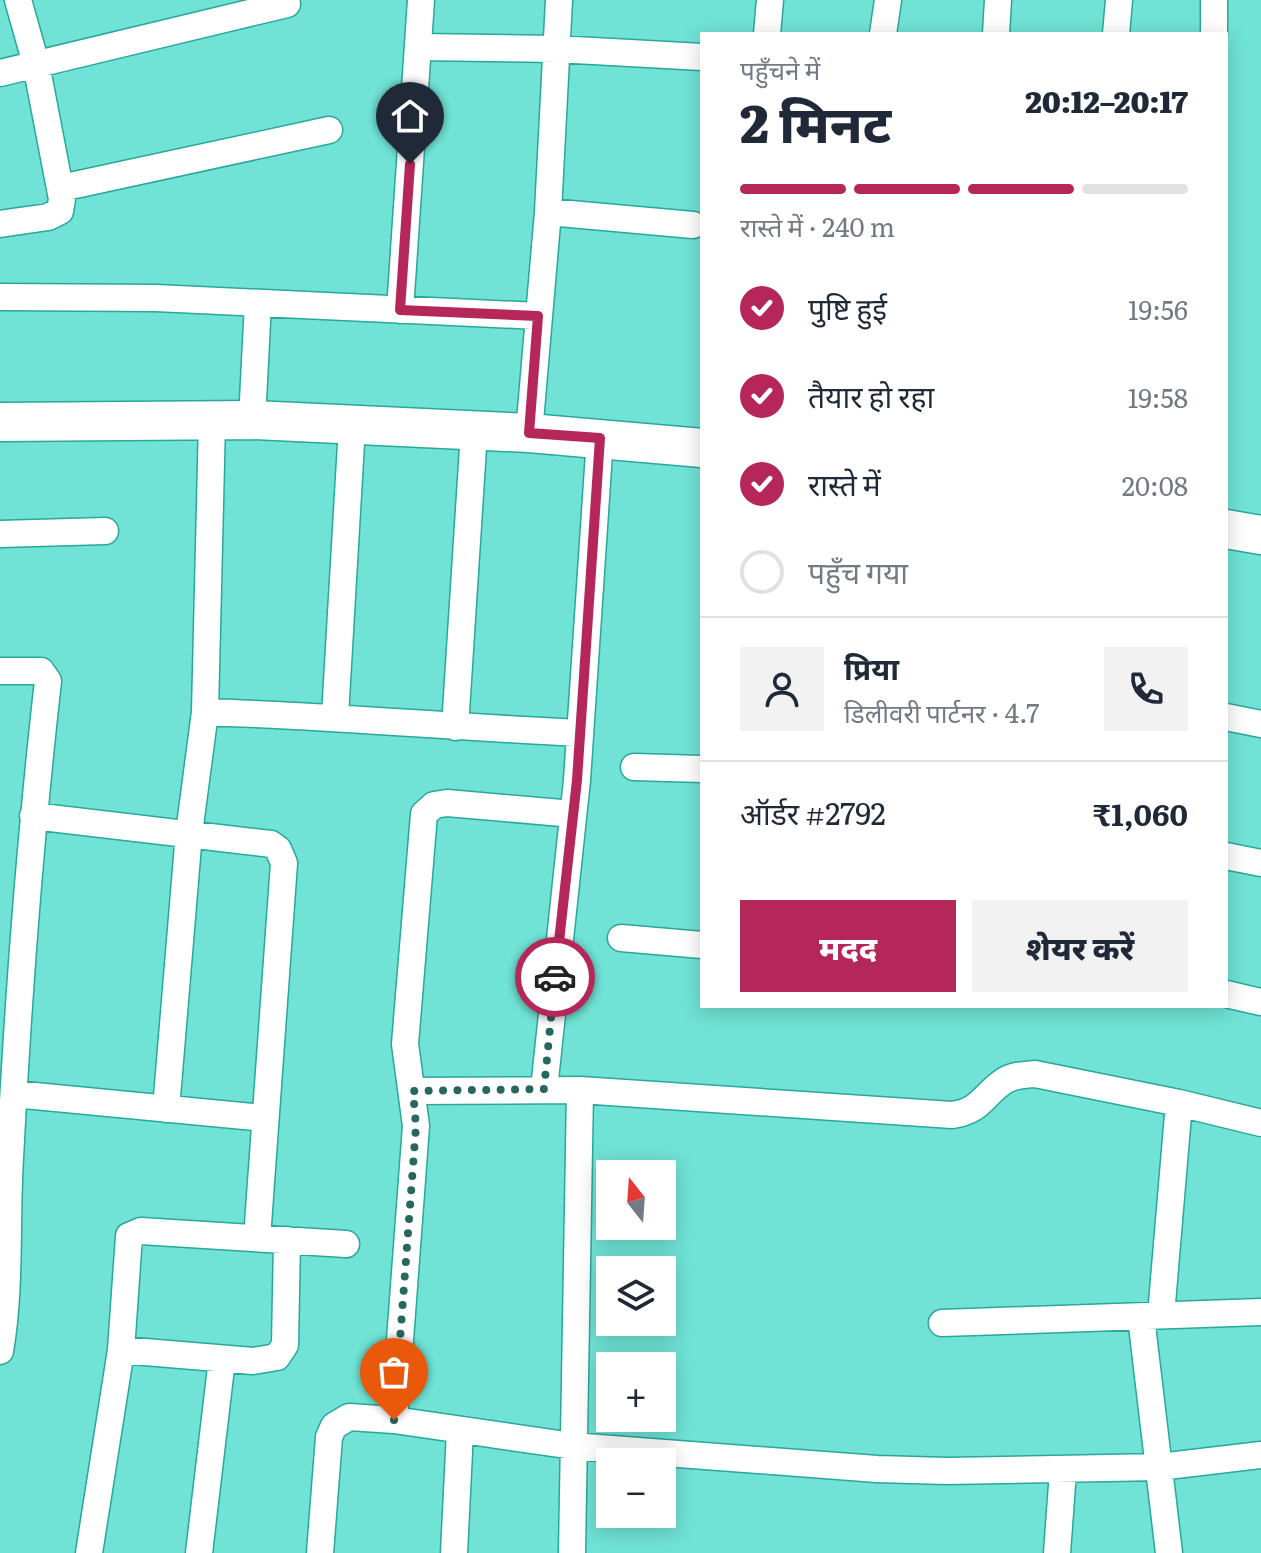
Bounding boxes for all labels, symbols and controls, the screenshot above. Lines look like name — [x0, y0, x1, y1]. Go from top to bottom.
text: पहुँचने में — [740, 49, 820, 88]
text: 20:12–20:17 — [1025, 78, 1188, 122]
pin — [376, 82, 444, 164]
text: 2 मिनट — [740, 82, 891, 159]
icon: home — [388, 94, 432, 138]
text: रास्ते में · 240 m — [740, 206, 895, 245]
text: पुष्टि हुई — [808, 285, 887, 329]
icon: check — [740, 286, 784, 330]
text: 19:56 — [1128, 289, 1188, 328]
text: तैयार हो रहा — [808, 373, 934, 417]
icon: check — [740, 374, 784, 418]
text: 19:58 — [1128, 377, 1188, 416]
text: रास्ते में — [808, 461, 881, 505]
icon: check — [740, 462, 784, 506]
text: 20:08 — [1122, 465, 1188, 504]
text: पहुँच गया — [808, 549, 908, 593]
text: प्रिया — [844, 645, 899, 689]
button: person — [740, 647, 824, 731]
button: phone — [1104, 647, 1188, 731]
text: डिलीवरी पार्टनर · 4.7 — [844, 692, 1039, 731]
text: ऑर्डर #2792 — [740, 790, 886, 834]
text: ₹1,060 — [1093, 791, 1188, 835]
button: मदद — [740, 900, 956, 992]
button: शेयर करें — [972, 900, 1188, 992]
courier — [515, 937, 595, 1017]
icon: car — [533, 955, 577, 999]
north arrow — [596, 1160, 676, 1240]
map controls — [596, 1160, 676, 1528]
button: layers — [596, 1256, 676, 1336]
pin — [360, 1338, 428, 1420]
icon: bag — [372, 1350, 416, 1394]
button: + — [596, 1352, 676, 1432]
button: − — [596, 1448, 676, 1528]

